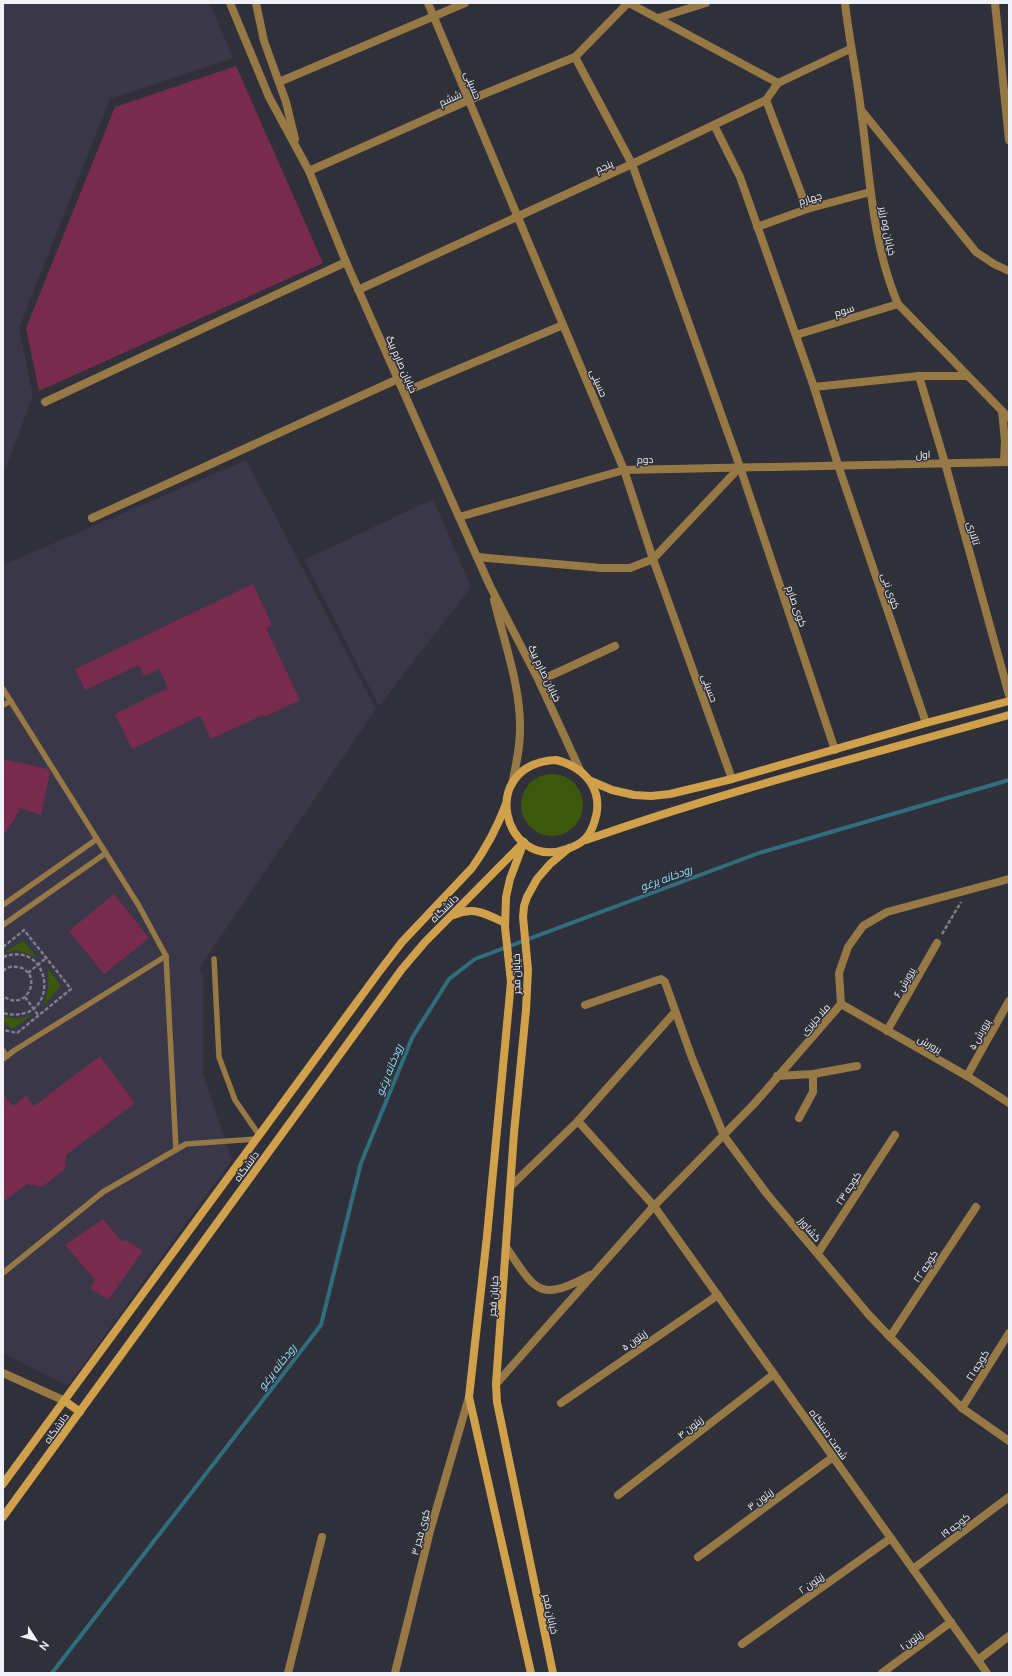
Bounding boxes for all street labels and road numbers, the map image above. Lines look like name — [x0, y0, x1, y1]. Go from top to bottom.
street label: حسینی — [461, 69, 485, 101]
street label: ششم — [436, 87, 464, 110]
street label: پنجم — [593, 156, 616, 177]
street label: چهارم — [796, 188, 824, 209]
street label: خیابان وه رزیر — [876, 204, 900, 257]
street label: سوم — [832, 300, 856, 321]
street label: خیابان صارم بیگ — [382, 333, 421, 395]
street label: حسینی — [587, 367, 611, 399]
street label: اول — [915, 447, 931, 461]
street label: دوم — [637, 452, 654, 467]
street label: تالاری — [964, 520, 984, 547]
street label: کوی نبی — [878, 571, 904, 611]
street label: کوی صارم — [782, 583, 811, 629]
street label: خیابان صارم بیگ — [524, 642, 565, 704]
street label: حسینی — [698, 672, 722, 704]
street label: دانشگاه — [427, 891, 461, 925]
street label: خیابان فجر — [509, 953, 523, 996]
street label: پرورش ۶ — [890, 964, 918, 1000]
street label: ملا جزیری — [797, 1000, 833, 1038]
street label: پرورش ۵ — [965, 1016, 993, 1052]
street label: پرورش — [915, 1031, 945, 1057]
street label: دانشگاه — [230, 1148, 262, 1184]
street label: کوچه ۲۳ — [832, 1169, 864, 1207]
street label: کشاورز — [795, 1213, 825, 1244]
street label: کوچه ۲۲ — [909, 1247, 941, 1285]
street label: خیابان فجر — [485, 1275, 501, 1318]
street label: زیتون ۵ — [618, 1326, 650, 1354]
street label: کوچه ۲۱ — [962, 1347, 992, 1383]
street label: شصت دستگاه — [806, 1406, 852, 1462]
street label: دانشگاه — [40, 1410, 72, 1446]
street label: زیتون ۴ — [674, 1412, 706, 1442]
street label: زیتون ۳ — [744, 1485, 776, 1513]
street label: کوی فجر ۳ — [407, 1508, 433, 1556]
street label: کوچه ۱۹ — [937, 1509, 973, 1541]
street label: زیتون ۲ — [796, 1569, 826, 1597]
street label: خیابان فجر — [540, 1592, 562, 1635]
street label: زیتون ۱ — [896, 1627, 926, 1653]

